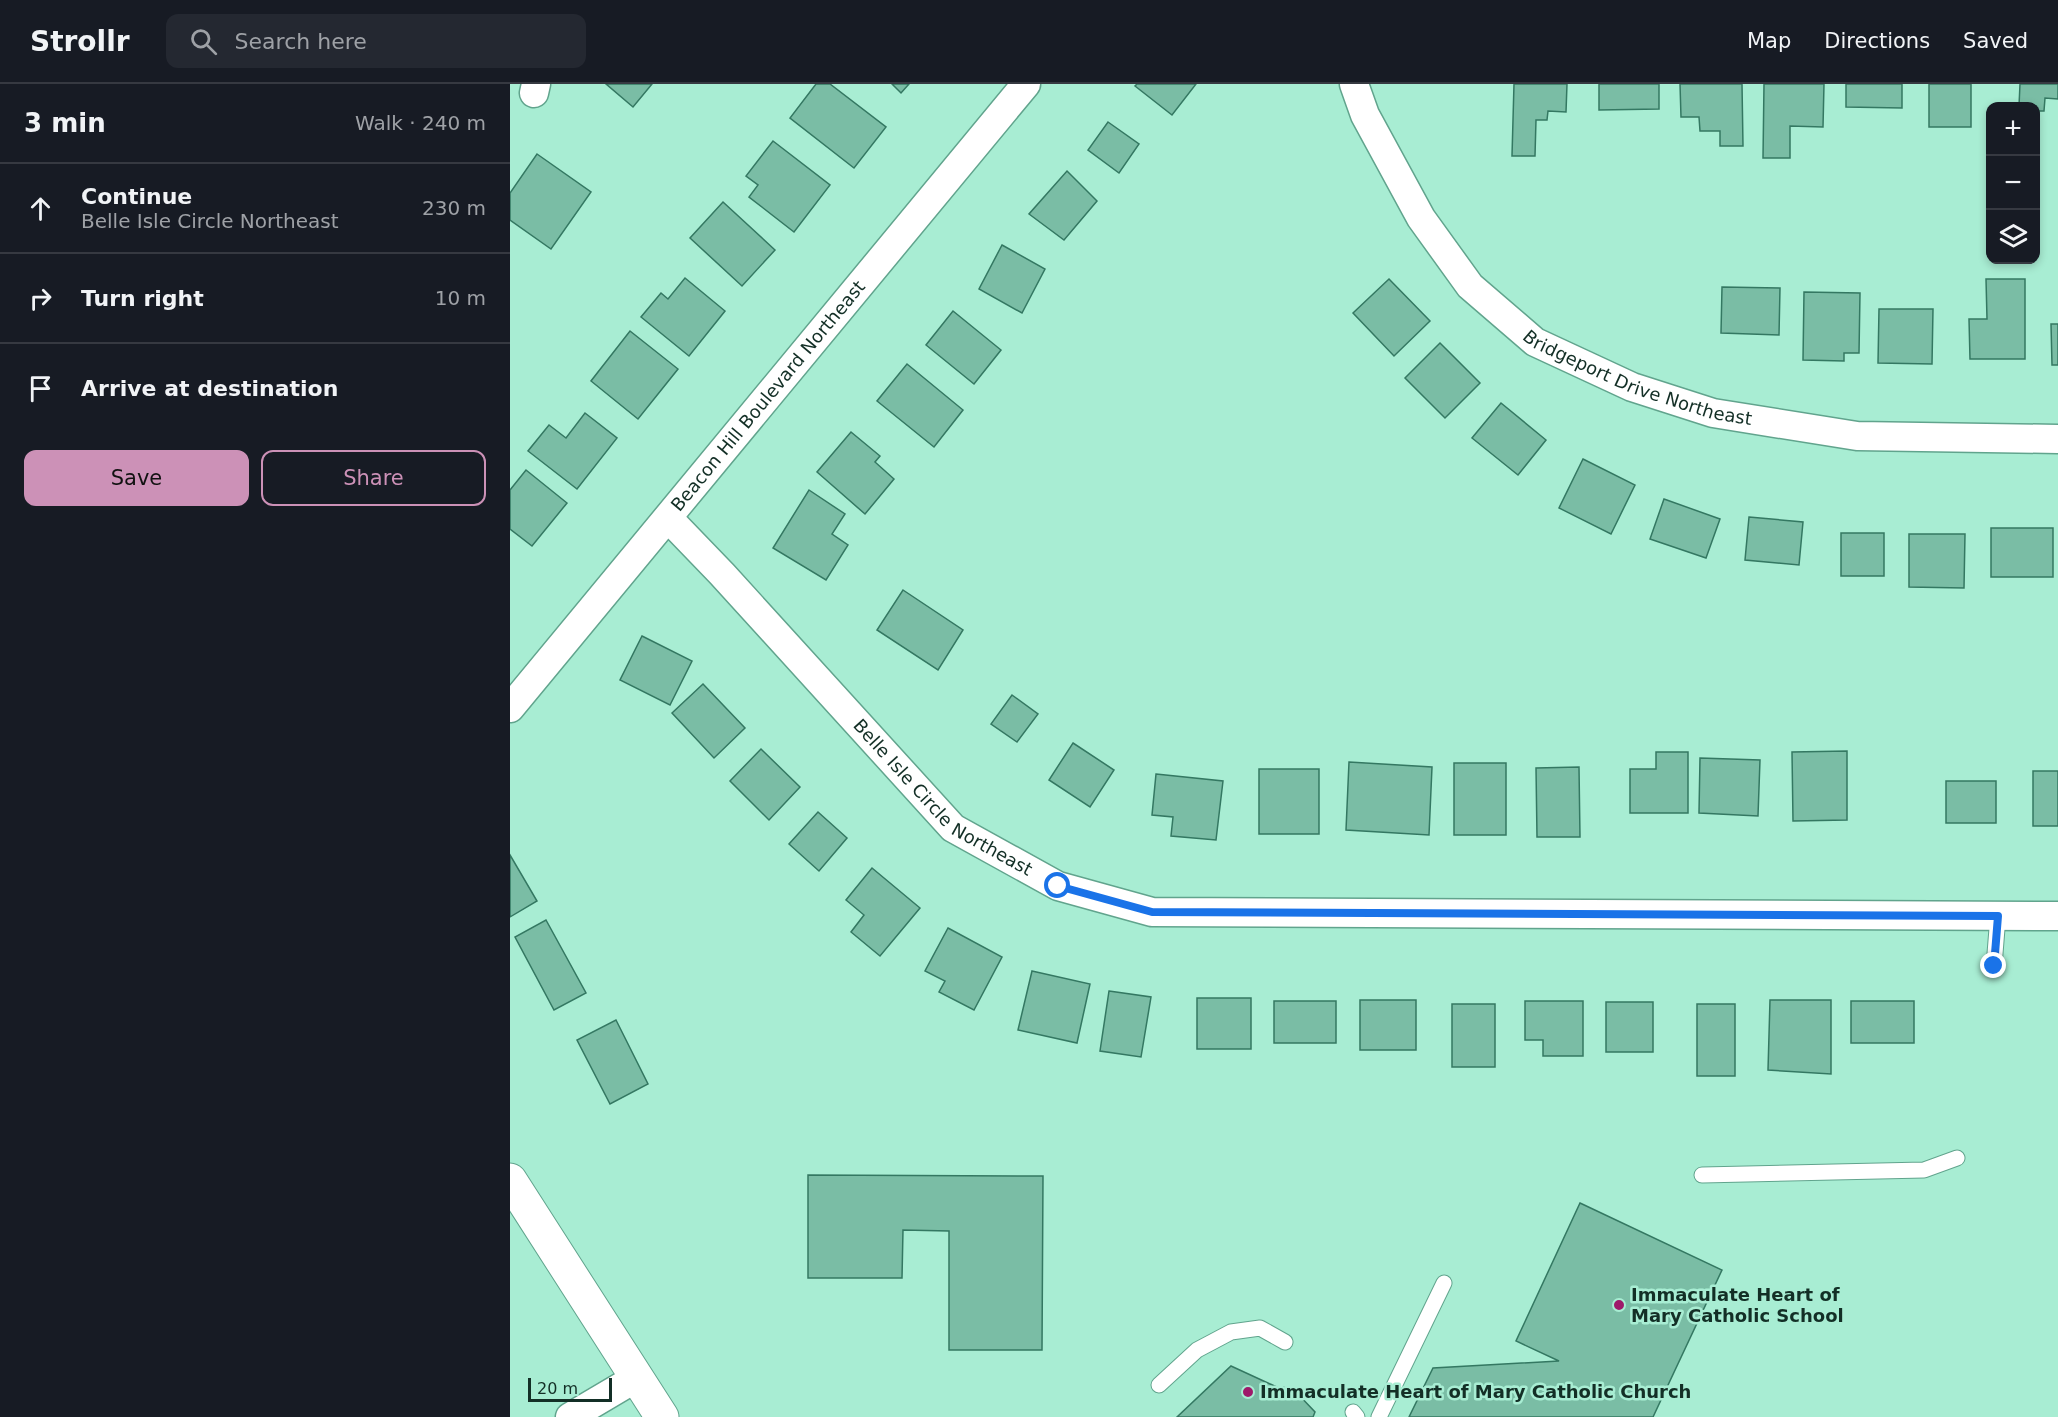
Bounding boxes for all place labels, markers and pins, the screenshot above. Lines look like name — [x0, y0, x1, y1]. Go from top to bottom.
place label: Immaculate Heart of Mary Catholic School — [1631, 1284, 1844, 1326]
marker: Immaculate Heart of Mary Catholic School — [1612, 1298, 1626, 1312]
place label: Immaculate Heart of Mary Catholic Church — [1260, 1381, 1691, 1402]
marker: Immaculate Heart of Mary Catholic Church — [1241, 1385, 1255, 1399]

